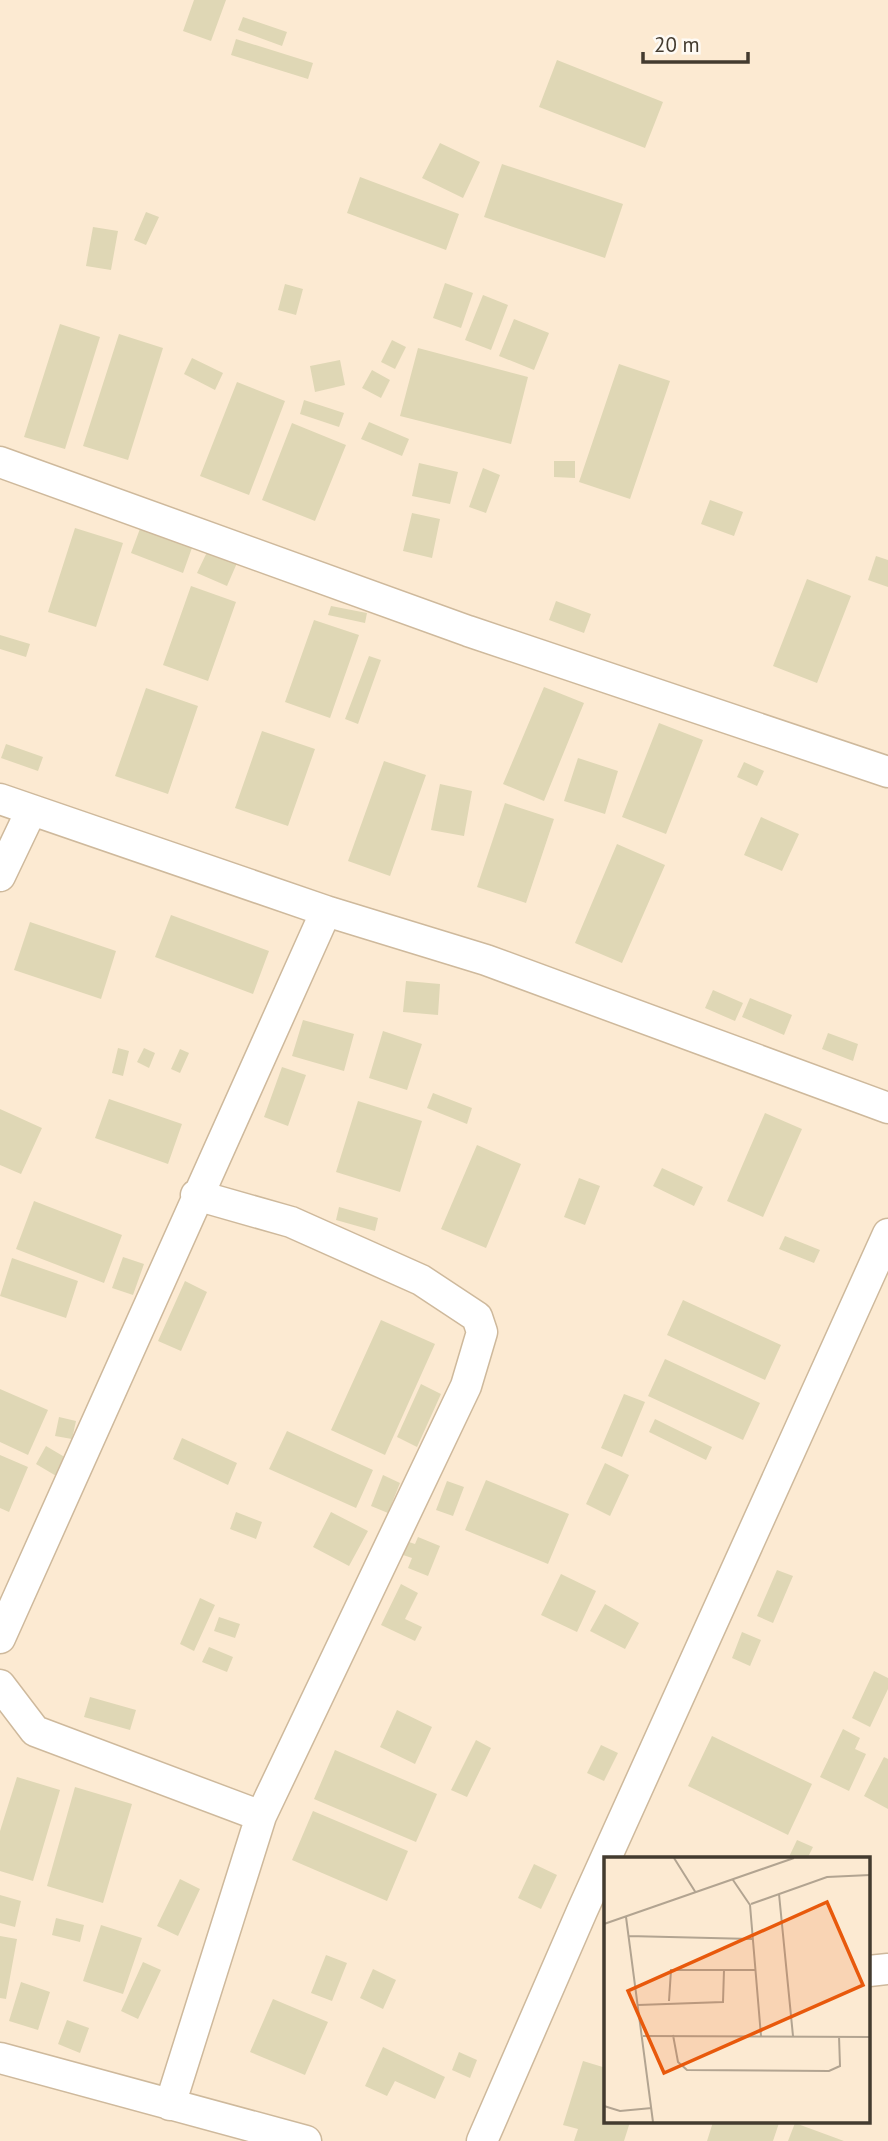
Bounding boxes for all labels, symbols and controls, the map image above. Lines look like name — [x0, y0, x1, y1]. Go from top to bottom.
scale bar — [643, 21, 748, 65]
text: 20 m — [654, 31, 700, 58]
inset map — [604, 1857, 870, 2124]

